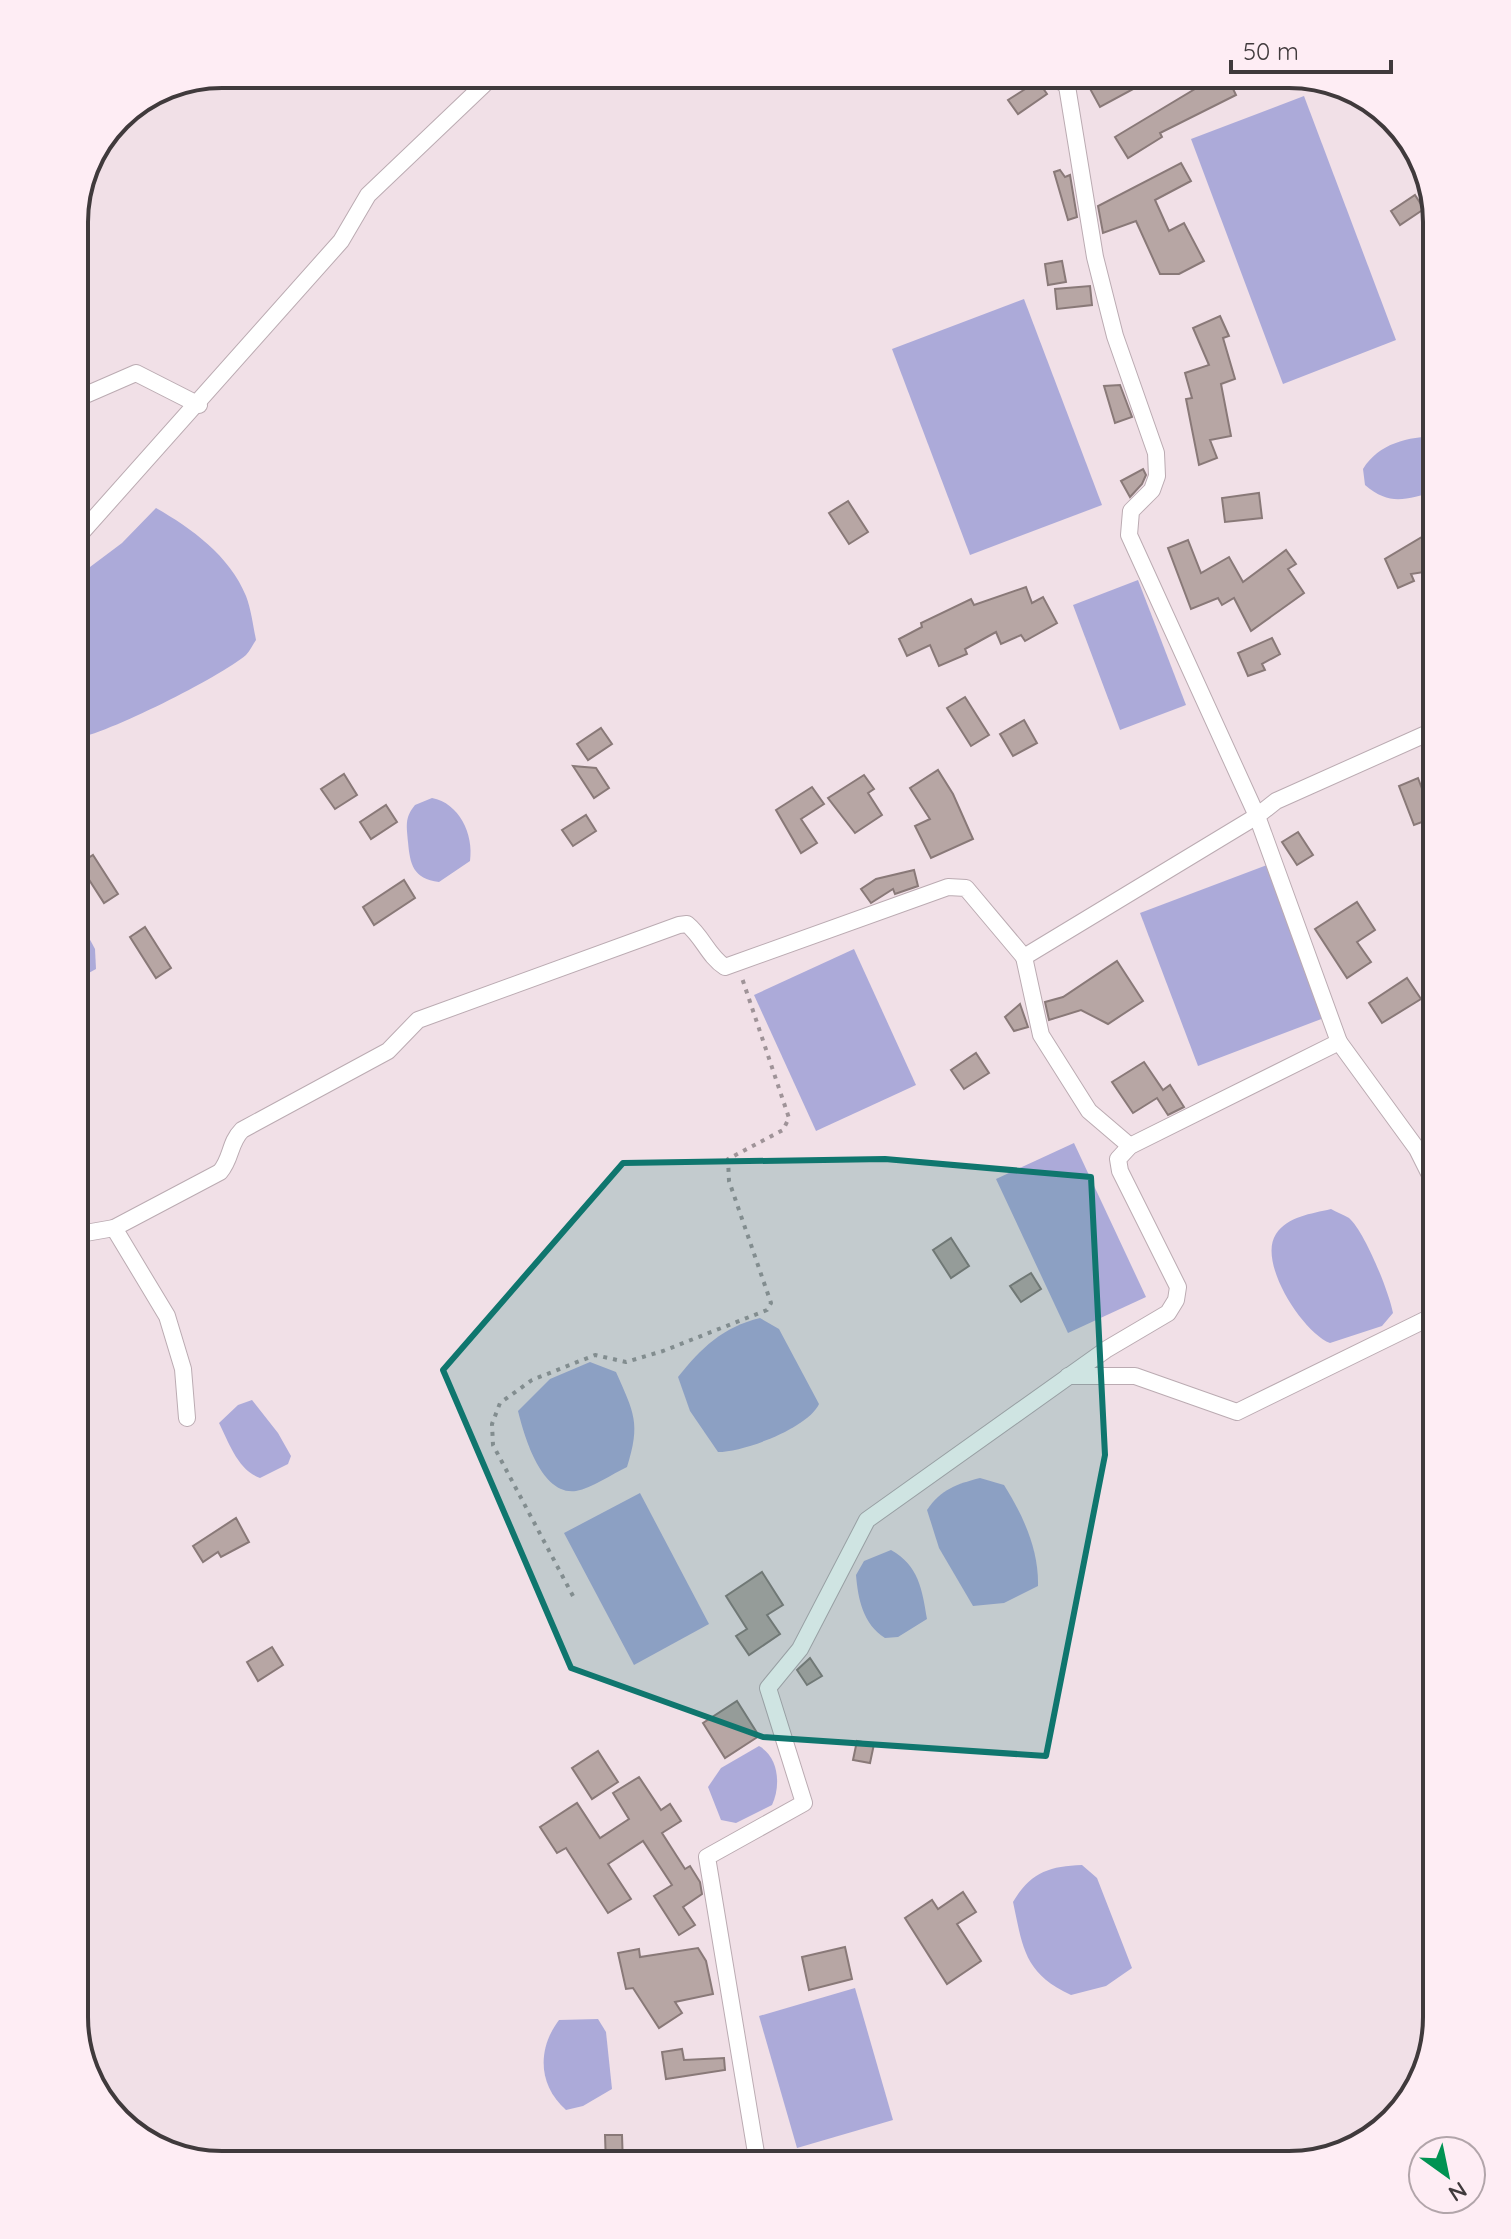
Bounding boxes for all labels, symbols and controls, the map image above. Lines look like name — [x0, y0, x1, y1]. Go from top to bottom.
scale bar — [1231, 24, 1391, 74]
text: 50 m — [1243, 36, 1299, 66]
north arrow — [1407, 2135, 1487, 2215]
text: N — [1443, 2176, 1472, 2208]

